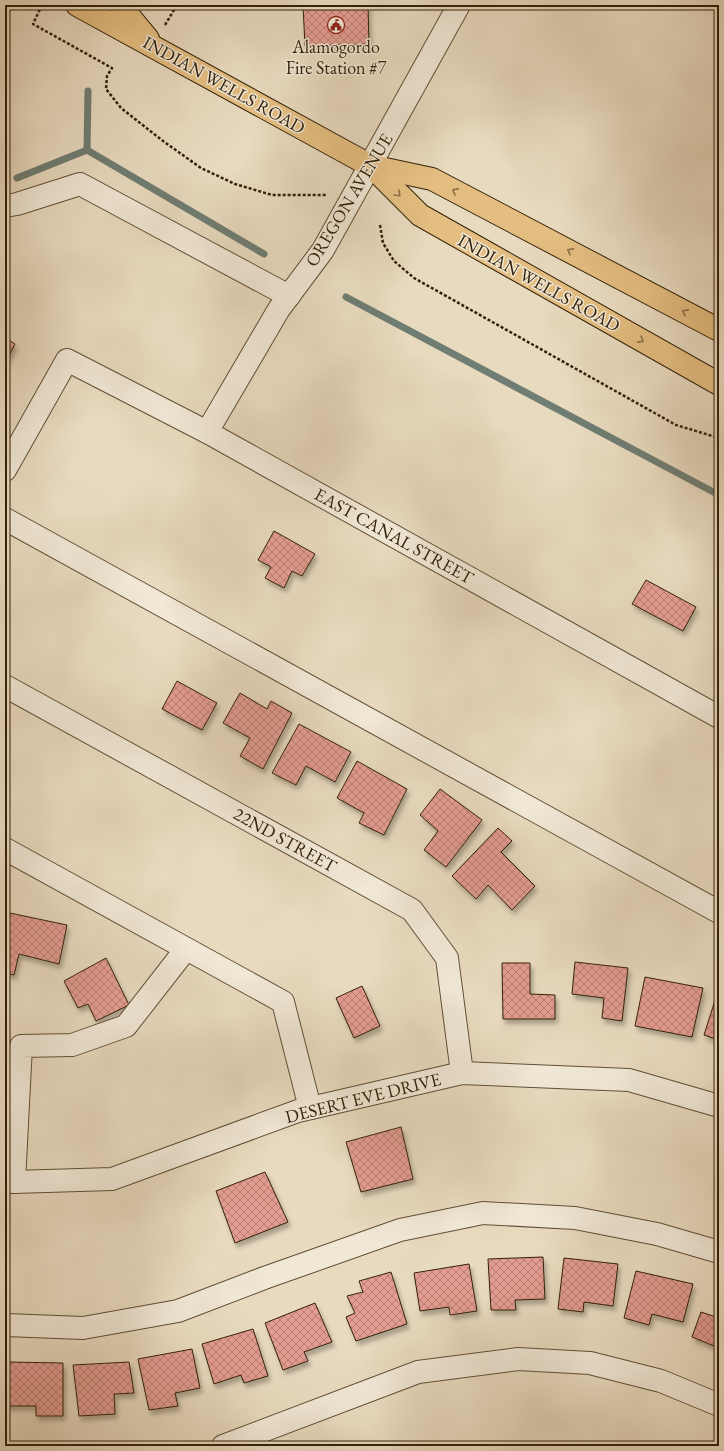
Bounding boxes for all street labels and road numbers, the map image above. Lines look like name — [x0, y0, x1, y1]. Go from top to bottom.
street label: INDIAN WELLS ROAD — [139, 30, 309, 139]
street label: OREGON AVENUE — [300, 129, 397, 271]
street label: INDIAN WELLS ROAD — [454, 228, 624, 337]
street label: EAST CANAL STREET — [311, 482, 479, 589]
street label: 22ND STREET — [230, 802, 342, 878]
street label: DESERT EVE DRIVE — [283, 1067, 443, 1128]

